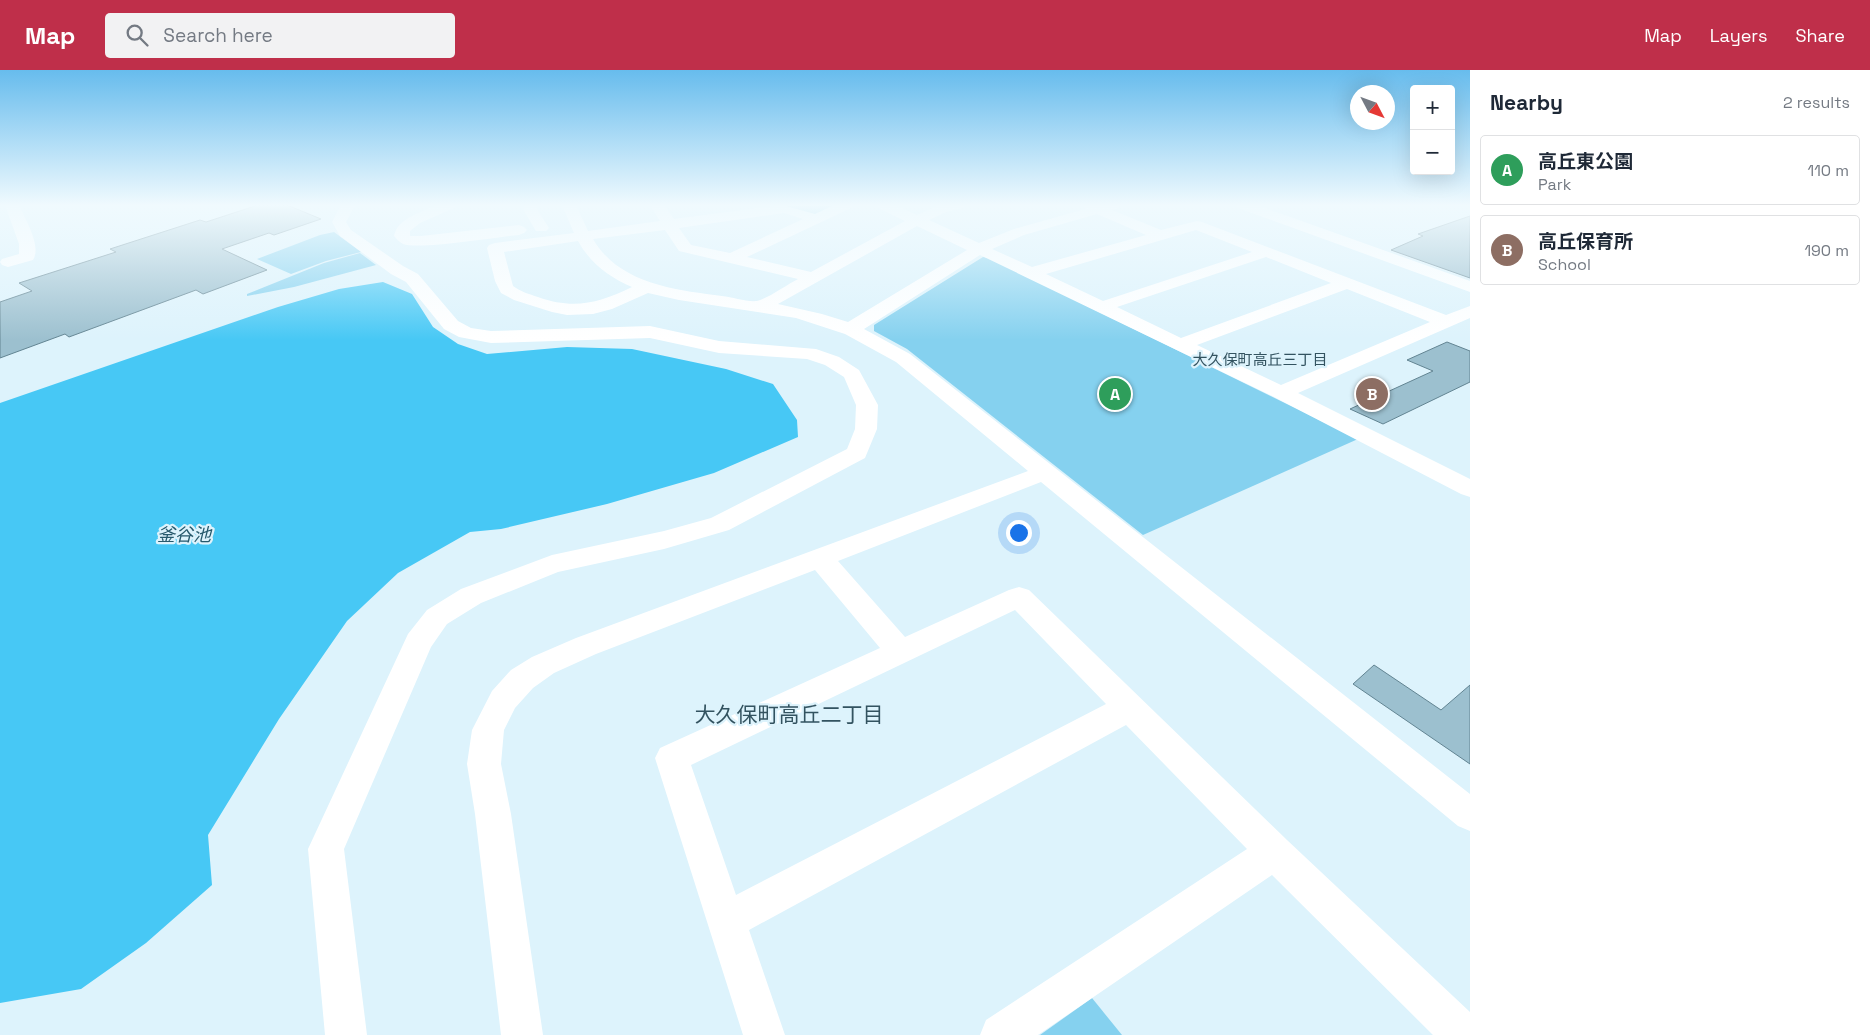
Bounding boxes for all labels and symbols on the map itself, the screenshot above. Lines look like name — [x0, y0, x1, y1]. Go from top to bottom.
north arrow — [1350, 85, 1395, 130]
district label: 大久保町高丘三丁目 — [1192, 350, 1328, 369]
pin: A — [1099, 375, 1131, 413]
pin: B — [1356, 375, 1388, 413]
your location — [1006, 520, 1032, 546]
water label: 釜谷池 — [157, 523, 213, 546]
district label: 大久保町高丘二丁目 — [695, 701, 884, 728]

